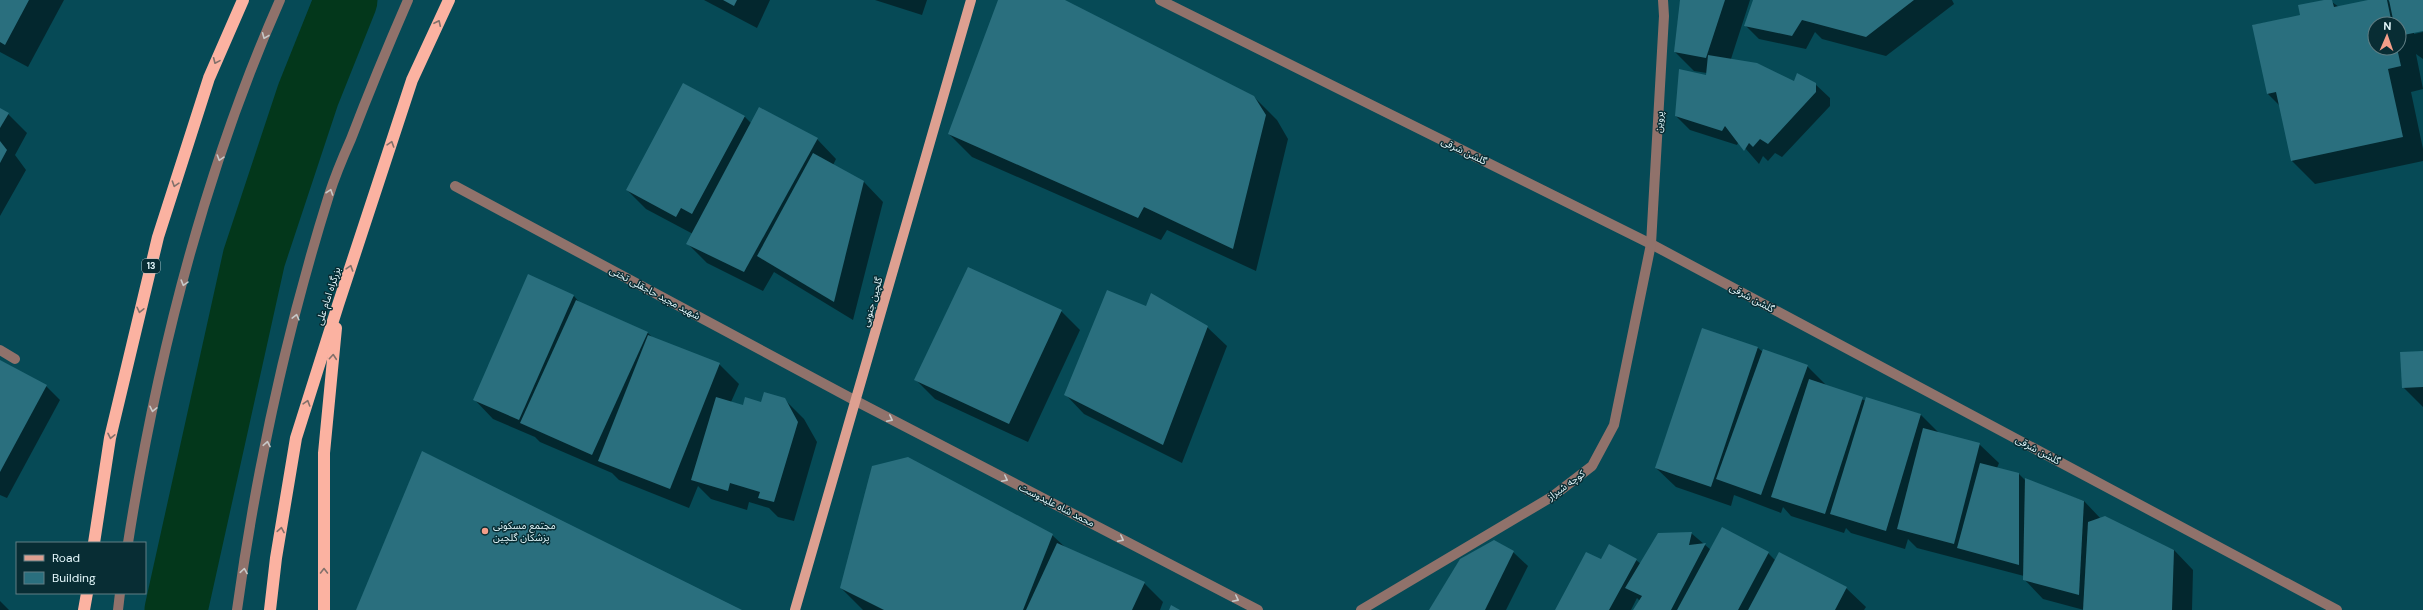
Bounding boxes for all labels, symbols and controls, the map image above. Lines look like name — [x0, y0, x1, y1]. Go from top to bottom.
north arrow — [2367, 16, 2407, 56]
text: N — [2383, 19, 2392, 33]
one-way arrow — [433, 20, 441, 28]
one-way arrow — [261, 32, 269, 39]
one-way arrow — [213, 58, 221, 65]
street label: پروین — [1652, 111, 1666, 133]
street label: گلشن شرقی — [1439, 134, 1490, 168]
one-way arrow — [386, 141, 395, 148]
one-way arrow — [216, 154, 225, 161]
one-way arrow — [171, 181, 180, 188]
one-way arrow — [326, 188, 334, 195]
road number: 13 — [142, 259, 160, 273]
one-way arrow — [345, 264, 354, 271]
street label: شهید مجید حاجقلی تختی — [607, 264, 703, 323]
street label: بزرگراه امام علی — [313, 265, 345, 327]
street label: گلچین جنوبی — [859, 275, 886, 328]
one-way arrow — [180, 279, 189, 286]
street label: گلشن شرقی — [1727, 281, 1777, 316]
one-way arrow — [137, 307, 145, 313]
one-way arrow — [291, 314, 299, 320]
one-way arrow — [329, 354, 338, 360]
one-way arrow — [302, 399, 311, 406]
one-way arrow — [149, 406, 157, 412]
one-way arrow — [886, 414, 893, 422]
one-way arrow — [107, 433, 115, 439]
street label: گلشن شرقی — [2013, 433, 2063, 468]
one-way arrow — [262, 440, 271, 447]
street label: کوچه شیراز — [1544, 466, 1588, 504]
one-way arrow — [1001, 474, 1009, 482]
street label: محمد شاه علیدوست — [1017, 480, 1097, 530]
place label: مجتمع مسکونی پزشکان گلچین — [493, 519, 556, 544]
marker: مجتمع مسکونی پزشکان گلچین — [480, 526, 490, 536]
one-way arrow — [276, 527, 285, 533]
one-way arrow — [1117, 534, 1124, 542]
legend — [16, 542, 146, 594]
text: Road — [52, 550, 80, 566]
one-way arrow — [239, 568, 247, 575]
one-way arrow — [320, 568, 328, 574]
text: Building — [52, 570, 96, 586]
one-way arrow — [1232, 594, 1239, 602]

